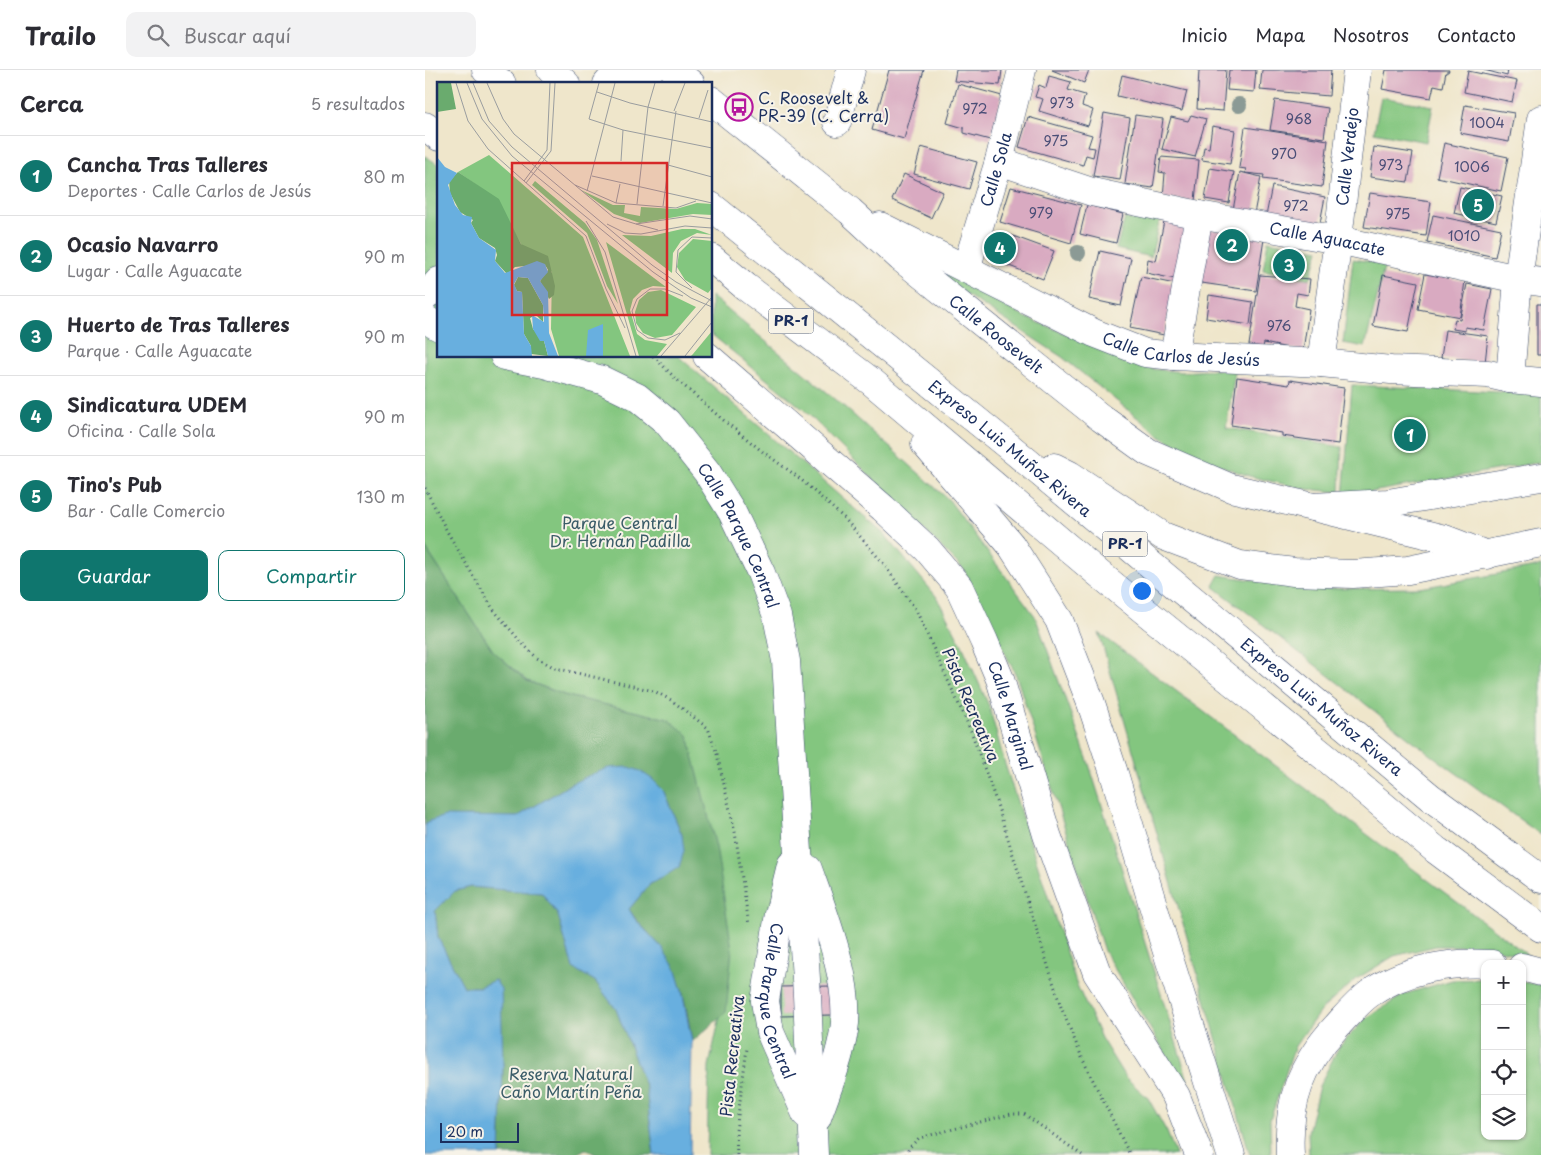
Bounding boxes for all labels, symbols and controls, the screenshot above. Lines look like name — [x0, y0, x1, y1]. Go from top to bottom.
search box — [126, 12, 476, 57]
text: Trailo — [25, 17, 96, 53]
icon: search — [144, 21, 172, 49]
text: Buscar aquí — [184, 21, 291, 49]
text: Inicio — [1181, 21, 1228, 48]
text: Mapa — [1256, 21, 1305, 48]
text: Nosotros — [1333, 21, 1409, 48]
text: Contacto — [1437, 21, 1516, 48]
inset map — [437, 82, 713, 358]
place label: C. Roosevelt & PR-39 (C. Cerra) — [758, 85, 889, 127]
text: Cerca — [20, 87, 84, 119]
text: 5 resultados — [311, 91, 405, 115]
bus stop icon: C. Roosevelt & PR-39 (C. Cerra) — [724, 92, 754, 122]
house number: 973 — [1050, 92, 1074, 113]
house number: 972 — [962, 98, 988, 119]
street label: Calle Verdejo — [1329, 106, 1364, 207]
house number: 968 — [1286, 108, 1312, 129]
house number: 1004 — [1469, 112, 1505, 133]
street label: Calle Sola — [973, 129, 1017, 210]
house number: 975 — [1044, 130, 1068, 151]
house number: 970 — [1271, 143, 1297, 164]
text: Cancha Tras Talleres — [67, 150, 268, 178]
house number: 973 — [1379, 154, 1403, 175]
house number: 1006 — [1454, 156, 1490, 177]
text: 1 — [32, 164, 40, 188]
text: 80 m — [363, 164, 405, 188]
text: Deportes · Calle Carlos de Jesús — [67, 178, 311, 202]
pin: 5 — [1462, 186, 1494, 224]
house number: 972 — [1283, 195, 1309, 216]
house number: 979 — [1029, 202, 1053, 223]
house number: 975 — [1386, 203, 1410, 224]
street label: Calle Aguacate — [1268, 215, 1388, 261]
house number: 1010 — [1448, 225, 1480, 246]
pin: 2 — [1216, 226, 1248, 264]
pin: 4 — [984, 229, 1016, 267]
text: Ocasio Navarro — [67, 230, 218, 258]
text: 2 — [30, 244, 42, 268]
text: 90 m — [364, 244, 405, 268]
pin: 3 — [1273, 246, 1305, 284]
text: Lugar · Calle Aguacate — [67, 258, 242, 282]
street label: Calle Roosevelt — [944, 288, 1049, 379]
road number: PR-1 — [769, 308, 813, 334]
text: Huerto de Tras Talleres — [67, 310, 289, 338]
house number: 976 — [1267, 315, 1291, 336]
text: 3 — [31, 324, 41, 348]
text: 90 m — [364, 324, 405, 348]
street label: Calle Carlos de Jesús — [1099, 324, 1260, 371]
text: Parque · Calle Aguacate — [67, 338, 252, 362]
street label: Expreso Luis Muñoz Rivera — [924, 373, 1098, 522]
text: Sindicatura UDEM — [67, 390, 247, 418]
text: 4 — [31, 404, 41, 428]
text: 90 m — [364, 404, 405, 428]
pin: 1 — [1394, 416, 1426, 454]
text: Oficina · Calle Sola — [67, 418, 215, 442]
street label: Calle Parque Central — [693, 457, 786, 611]
text: Tino's Pub — [67, 470, 162, 498]
text: 5 — [31, 484, 41, 508]
text: 130 m — [357, 484, 405, 508]
text: Bar · Calle Comercio — [67, 498, 225, 522]
park label: Parque Central Dr. Hernán Padilla — [550, 510, 690, 552]
road number: PR-1 — [1103, 532, 1147, 556]
button: Guardar — [20, 550, 208, 601]
button: Compartir — [218, 550, 405, 601]
your location — [1129, 578, 1155, 604]
street label: Expreso Luis Muñoz Rivera — [1236, 631, 1409, 781]
street label: Pista Recreativa — [937, 644, 1007, 766]
street label: Calle Marginal — [983, 657, 1040, 773]
street label: Calle Parque Central — [754, 921, 802, 1083]
map controls — [1481, 960, 1526, 1140]
button: + — [1481, 960, 1526, 1005]
street label: Pista Recreativa — [713, 994, 749, 1118]
button: − — [1481, 1005, 1526, 1050]
button: locate — [1481, 1050, 1526, 1095]
park label: Reserva Natural Caño Martín Peña — [500, 1061, 642, 1103]
button: layers — [1481, 1095, 1526, 1140]
scale bar — [440, 1120, 519, 1143]
text: 20 m — [447, 1121, 483, 1142]

